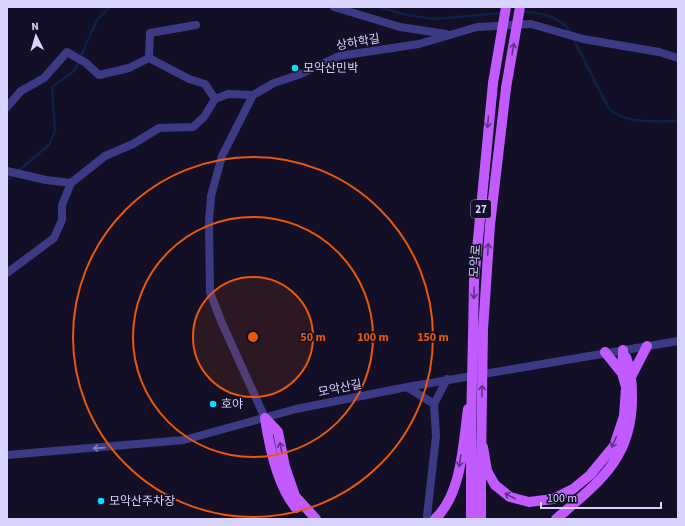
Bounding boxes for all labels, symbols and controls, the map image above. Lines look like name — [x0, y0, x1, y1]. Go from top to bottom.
north arrow — [16, 16, 56, 56]
text: N — [31, 19, 39, 34]
street label: 상하학길 — [335, 30, 381, 55]
one-way arrow — [509, 43, 517, 56]
place label: 모악산민박 — [303, 60, 358, 77]
marker: 모악산민박 — [290, 63, 300, 73]
one-way arrow — [485, 115, 492, 128]
road number: 27 — [471, 200, 491, 218]
one-way arrow — [485, 243, 492, 256]
street label: 모악로 — [466, 244, 485, 278]
one-way arrow — [470, 286, 478, 299]
text: 50 m — [300, 329, 326, 346]
text: 100 m — [357, 329, 389, 346]
text: 150 m — [417, 329, 449, 346]
centre of rings — [246, 330, 260, 344]
street label: 모악산길 — [317, 376, 363, 401]
one-way arrow — [478, 385, 486, 398]
place label: 호야 — [221, 396, 243, 413]
marker: 호야 — [208, 399, 218, 409]
one-way arrow — [610, 436, 617, 448]
one-way arrow — [277, 442, 285, 455]
one-way arrow — [93, 444, 106, 451]
one-way arrow — [456, 454, 464, 467]
scale bar — [541, 484, 661, 510]
text: 100 m — [547, 490, 577, 507]
one-way arrow — [504, 491, 516, 499]
place label: 모악산주차장 — [109, 493, 175, 510]
marker: 모악산주차장 — [96, 496, 106, 506]

